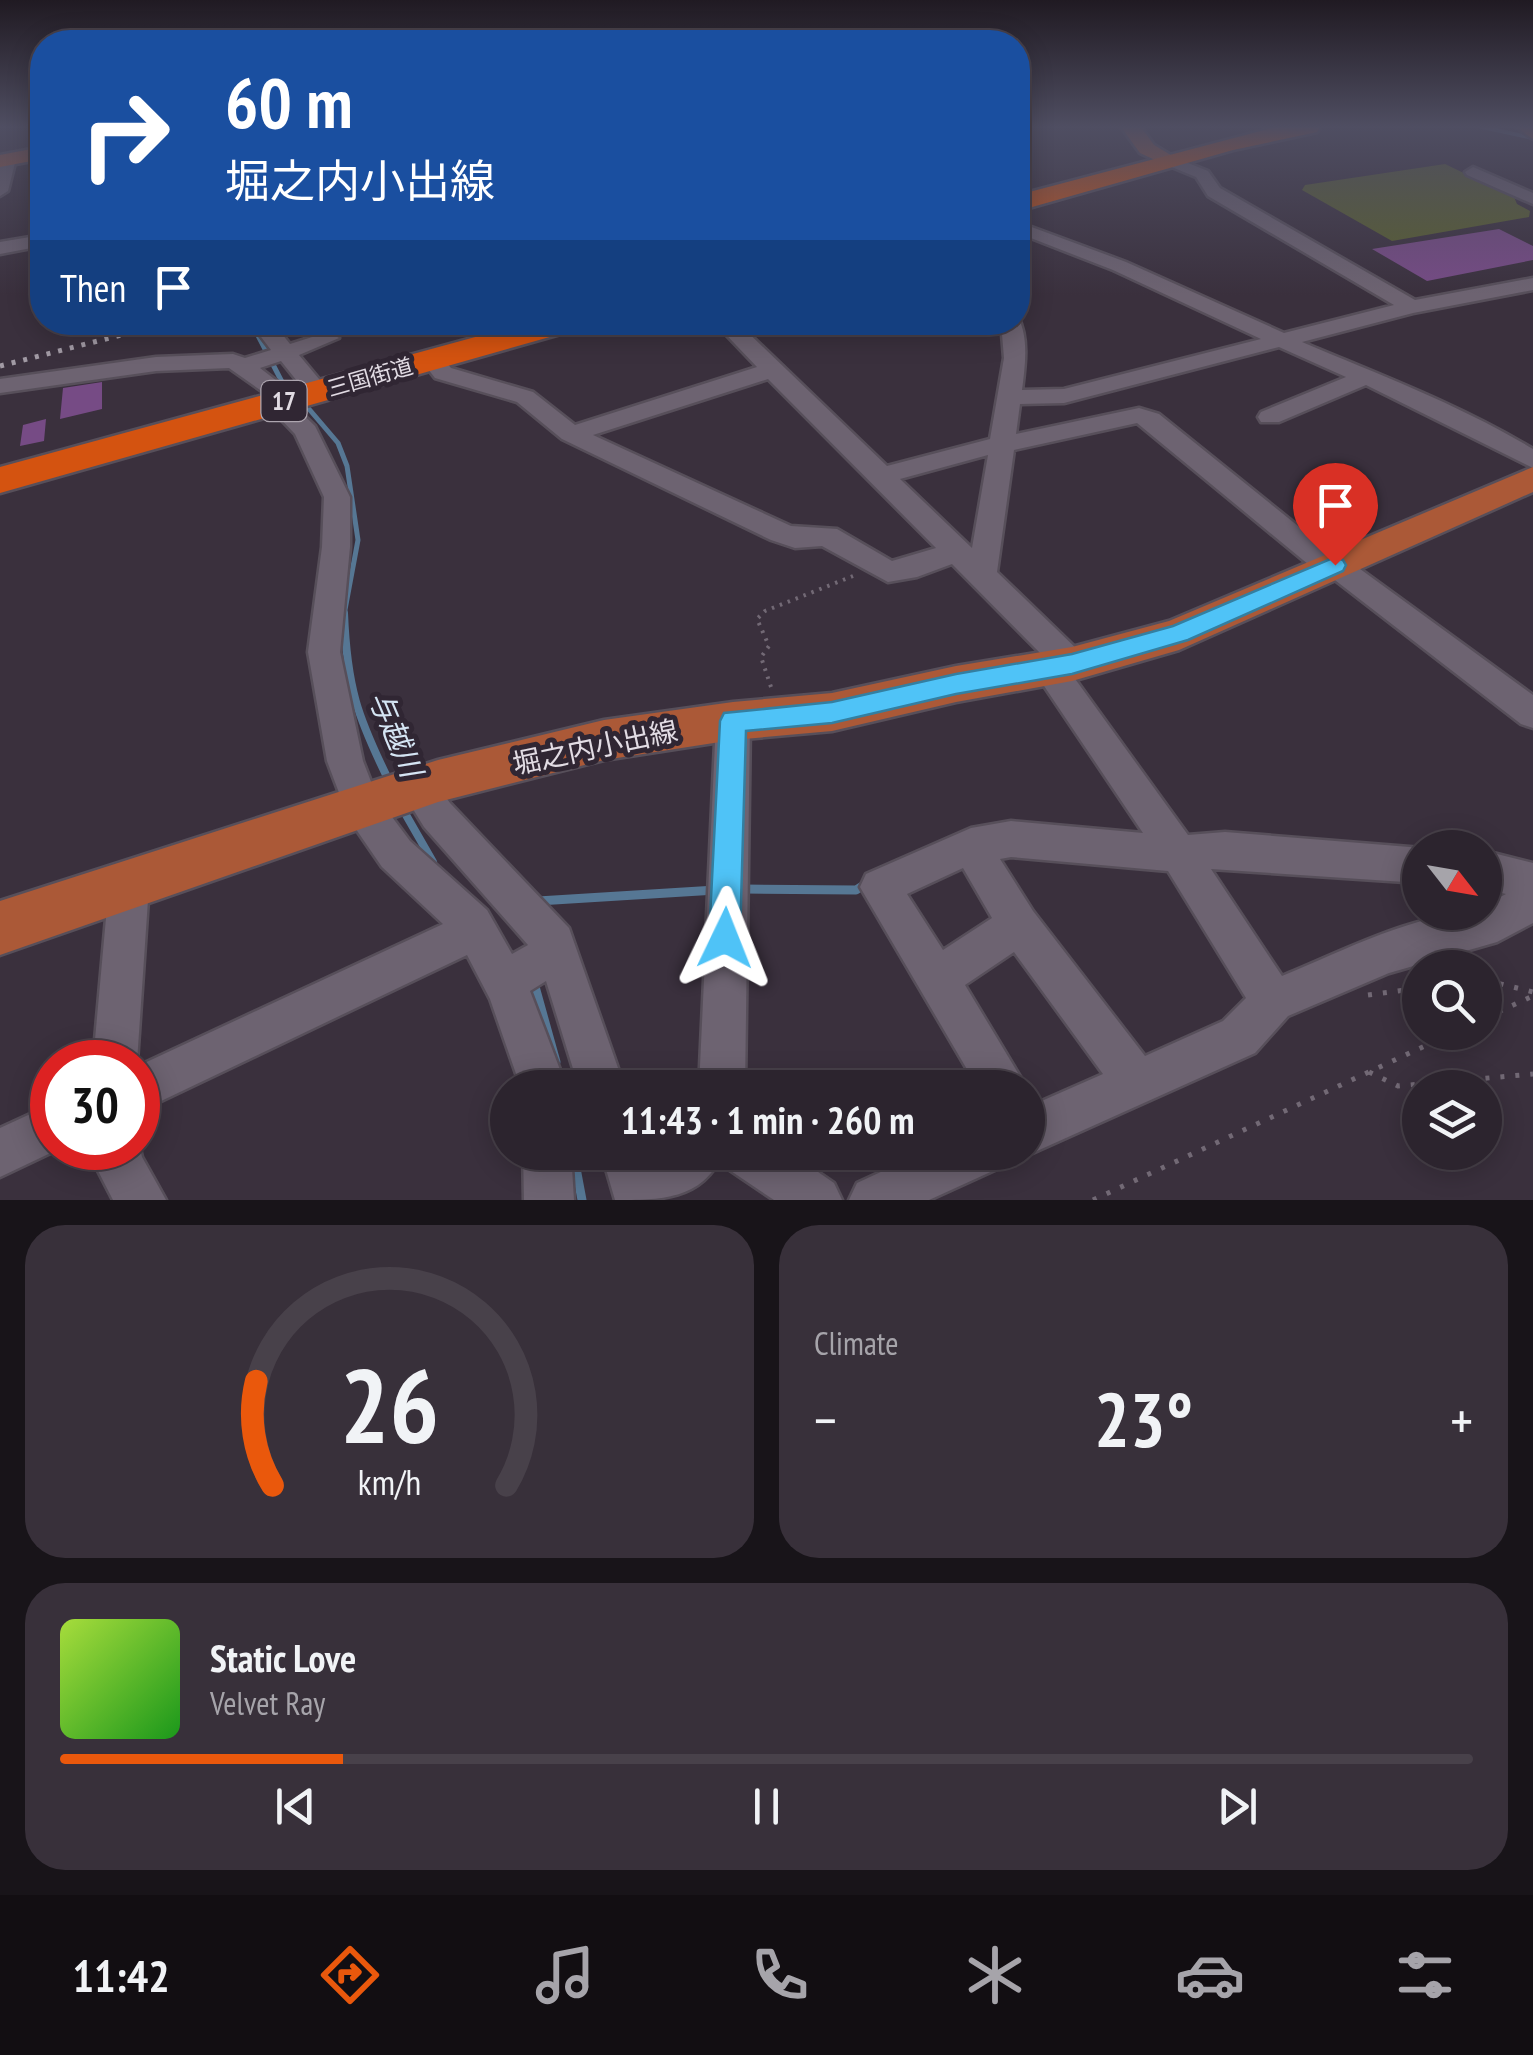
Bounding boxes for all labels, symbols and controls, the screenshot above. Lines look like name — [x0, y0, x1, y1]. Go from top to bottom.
text: 60 m — [225, 57, 353, 147]
icon: right — [60, 70, 190, 200]
text: 堀之内小出線 — [225, 151, 495, 209]
icon: arrive — [146, 260, 201, 315]
text: Then — [60, 263, 126, 312]
street label: 三国街道 — [324, 351, 416, 403]
road number: 17 — [262, 381, 306, 421]
pin — [1293, 463, 1378, 566]
icon: arrive — [1308, 478, 1363, 533]
water label: 与越川 — [361, 684, 433, 785]
street label: 堀之内小出線 — [509, 711, 681, 782]
north arrow — [1402, 830, 1502, 930]
map controls — [1402, 830, 1502, 1170]
position arrow — [673, 886, 777, 990]
button: search — [1402, 950, 1502, 1050]
speed limit sign: 30 — [30, 1040, 160, 1170]
button: layers — [1402, 1070, 1502, 1170]
text: 11:43 · 1 min · 260 m — [621, 1095, 914, 1144]
text: Climate — [814, 1322, 898, 1364]
text: 26 — [340, 1337, 439, 1472]
text: 23° — [1094, 1371, 1193, 1468]
text: − — [814, 1384, 837, 1455]
text: + — [1450, 1384, 1473, 1455]
text: km/h — [358, 1459, 421, 1505]
text: Static Love — [210, 1633, 356, 1682]
text: Velvet Ray — [210, 1682, 325, 1724]
icon: previous — [268, 1779, 323, 1834]
icon: pause — [739, 1779, 794, 1834]
icon: next — [1210, 1779, 1265, 1834]
icon: directions — [315, 1940, 385, 2010]
icon: music — [530, 1940, 600, 2010]
icon: phone — [745, 1940, 815, 2010]
icon: climate — [960, 1940, 1030, 2010]
icon: car — [1175, 1940, 1245, 2010]
icon: filters — [1390, 1940, 1460, 2010]
text: 11:42 — [73, 1946, 170, 2004]

